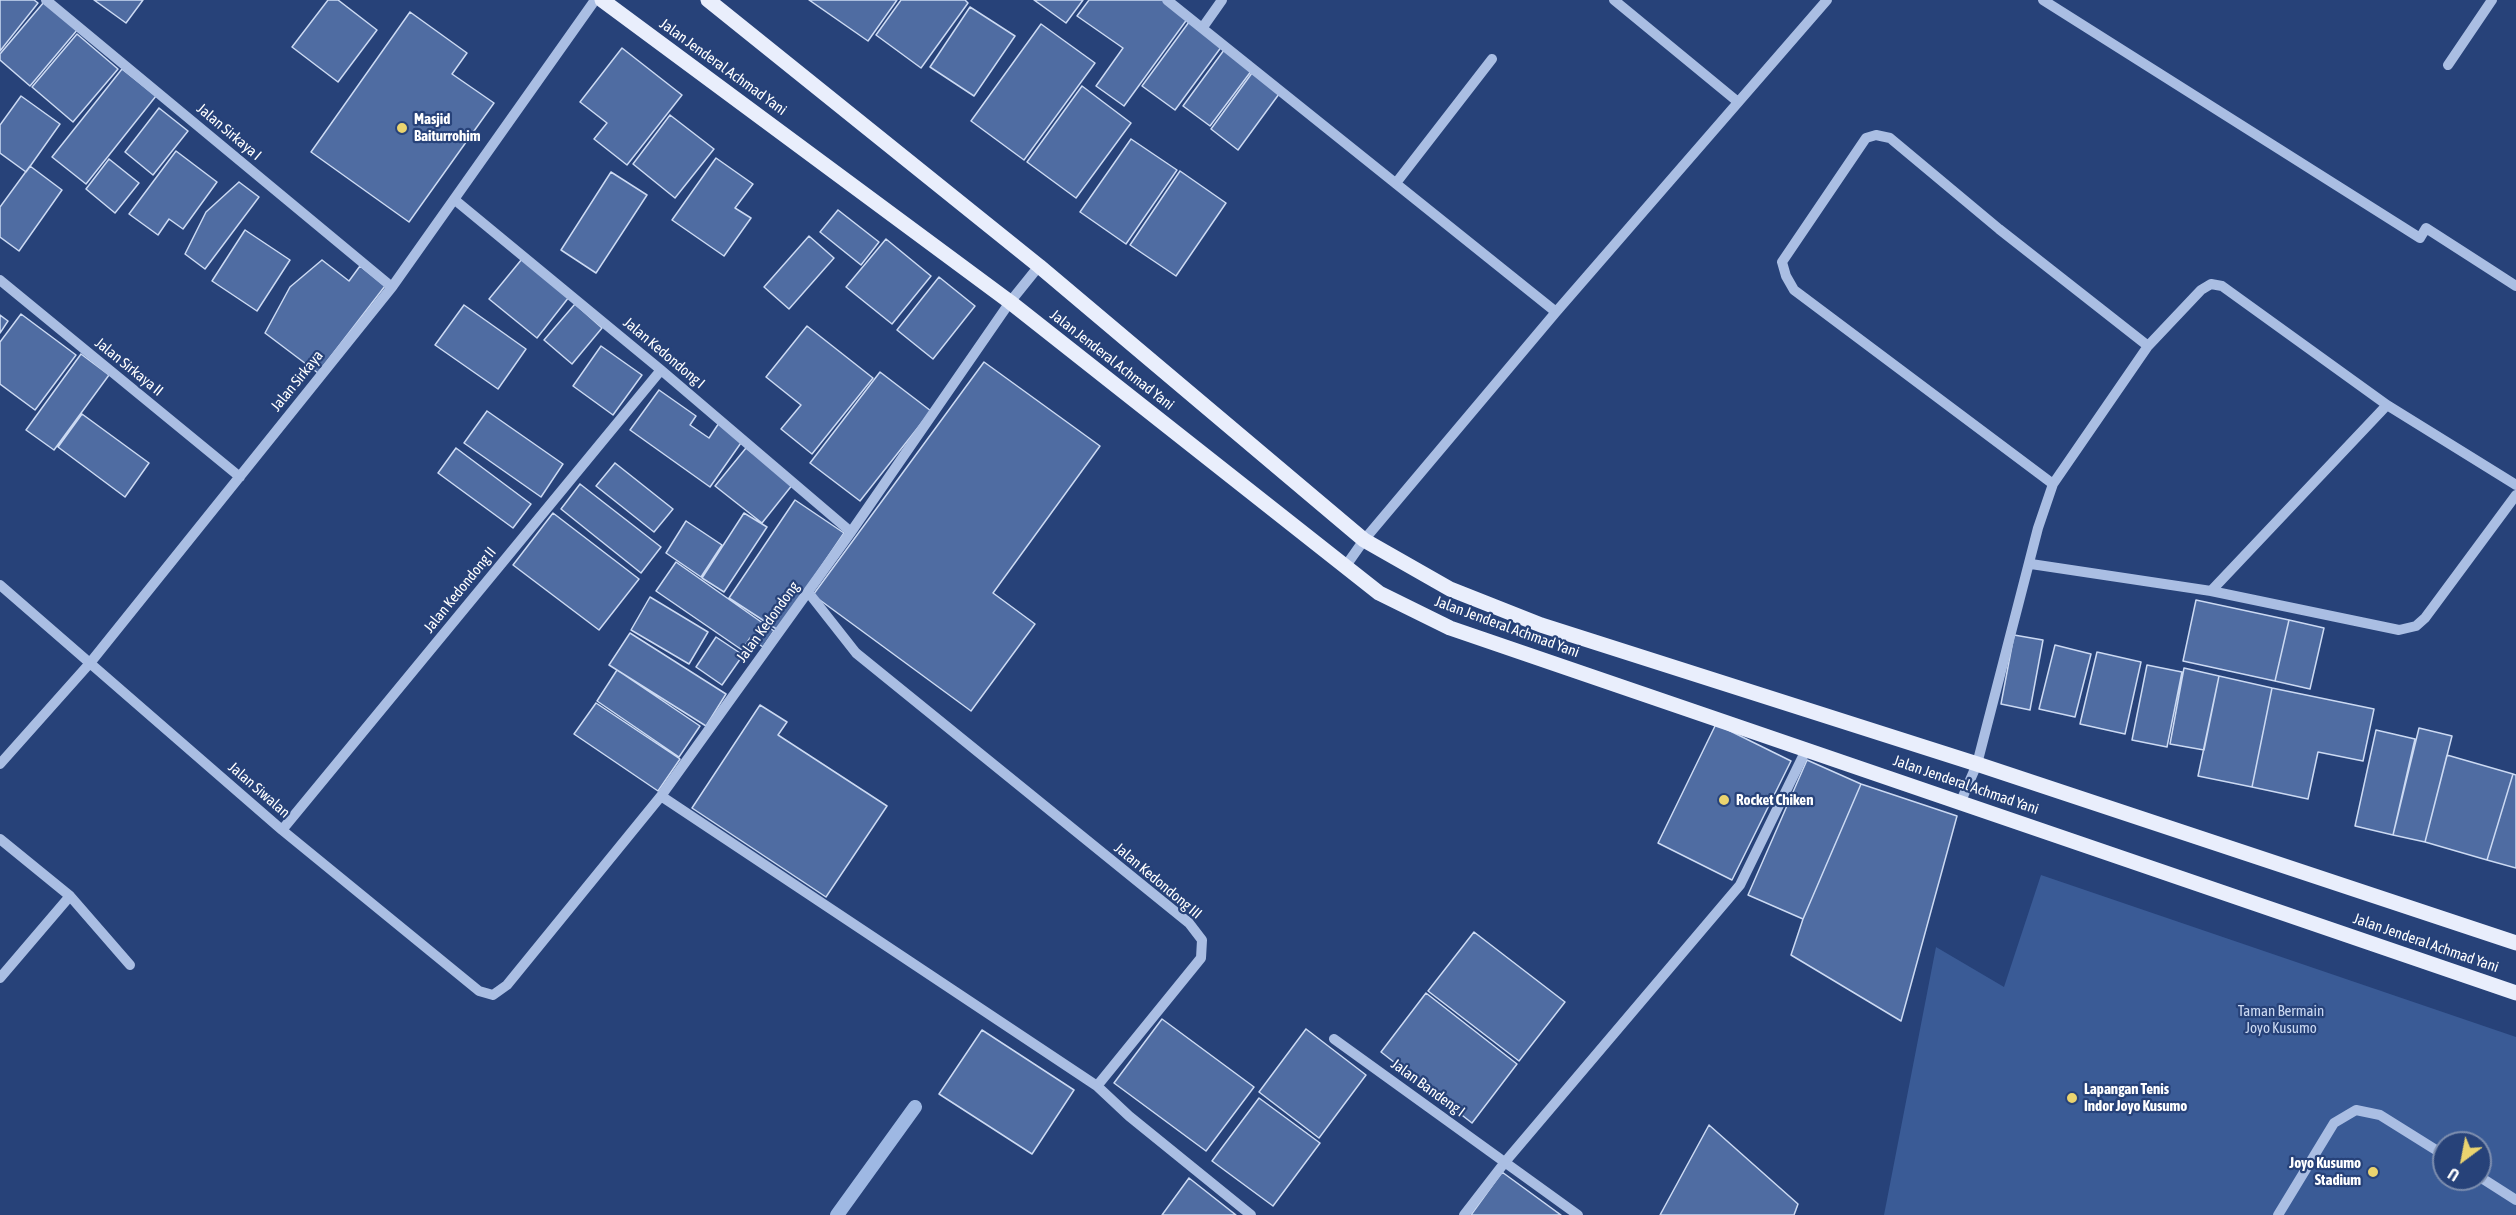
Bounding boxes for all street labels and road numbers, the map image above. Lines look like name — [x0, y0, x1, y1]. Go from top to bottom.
street label: Jalan Jenderal Achmad Yani — [656, 15, 790, 119]
street label: Jalan Sirkaya I — [193, 100, 265, 164]
street label: Jalan Jenderal Achmad Yani — [1046, 306, 1178, 414]
street label: Jalan Kedondong I — [620, 314, 708, 392]
street label: Jalan Sirkaya II — [91, 334, 167, 400]
street label: Jalan Sirkaya — [267, 347, 327, 415]
street label: Jalan Kedondong II — [420, 544, 500, 636]
street label: Jalan Kedondong — [733, 578, 803, 666]
street label: Jalan Jenderal Achmad Yani — [1432, 592, 1582, 662]
street label: Jalan Jenderal Achmad Yani — [1891, 752, 2041, 818]
street label: Jalan Siwalan — [224, 758, 294, 822]
street label: Jalan Kedondong III — [1111, 839, 1205, 923]
street label: Jalan Jenderal Achmad Yani — [2351, 910, 2501, 976]
street label: Jalan Bandeng I — [1388, 1055, 1468, 1121]

